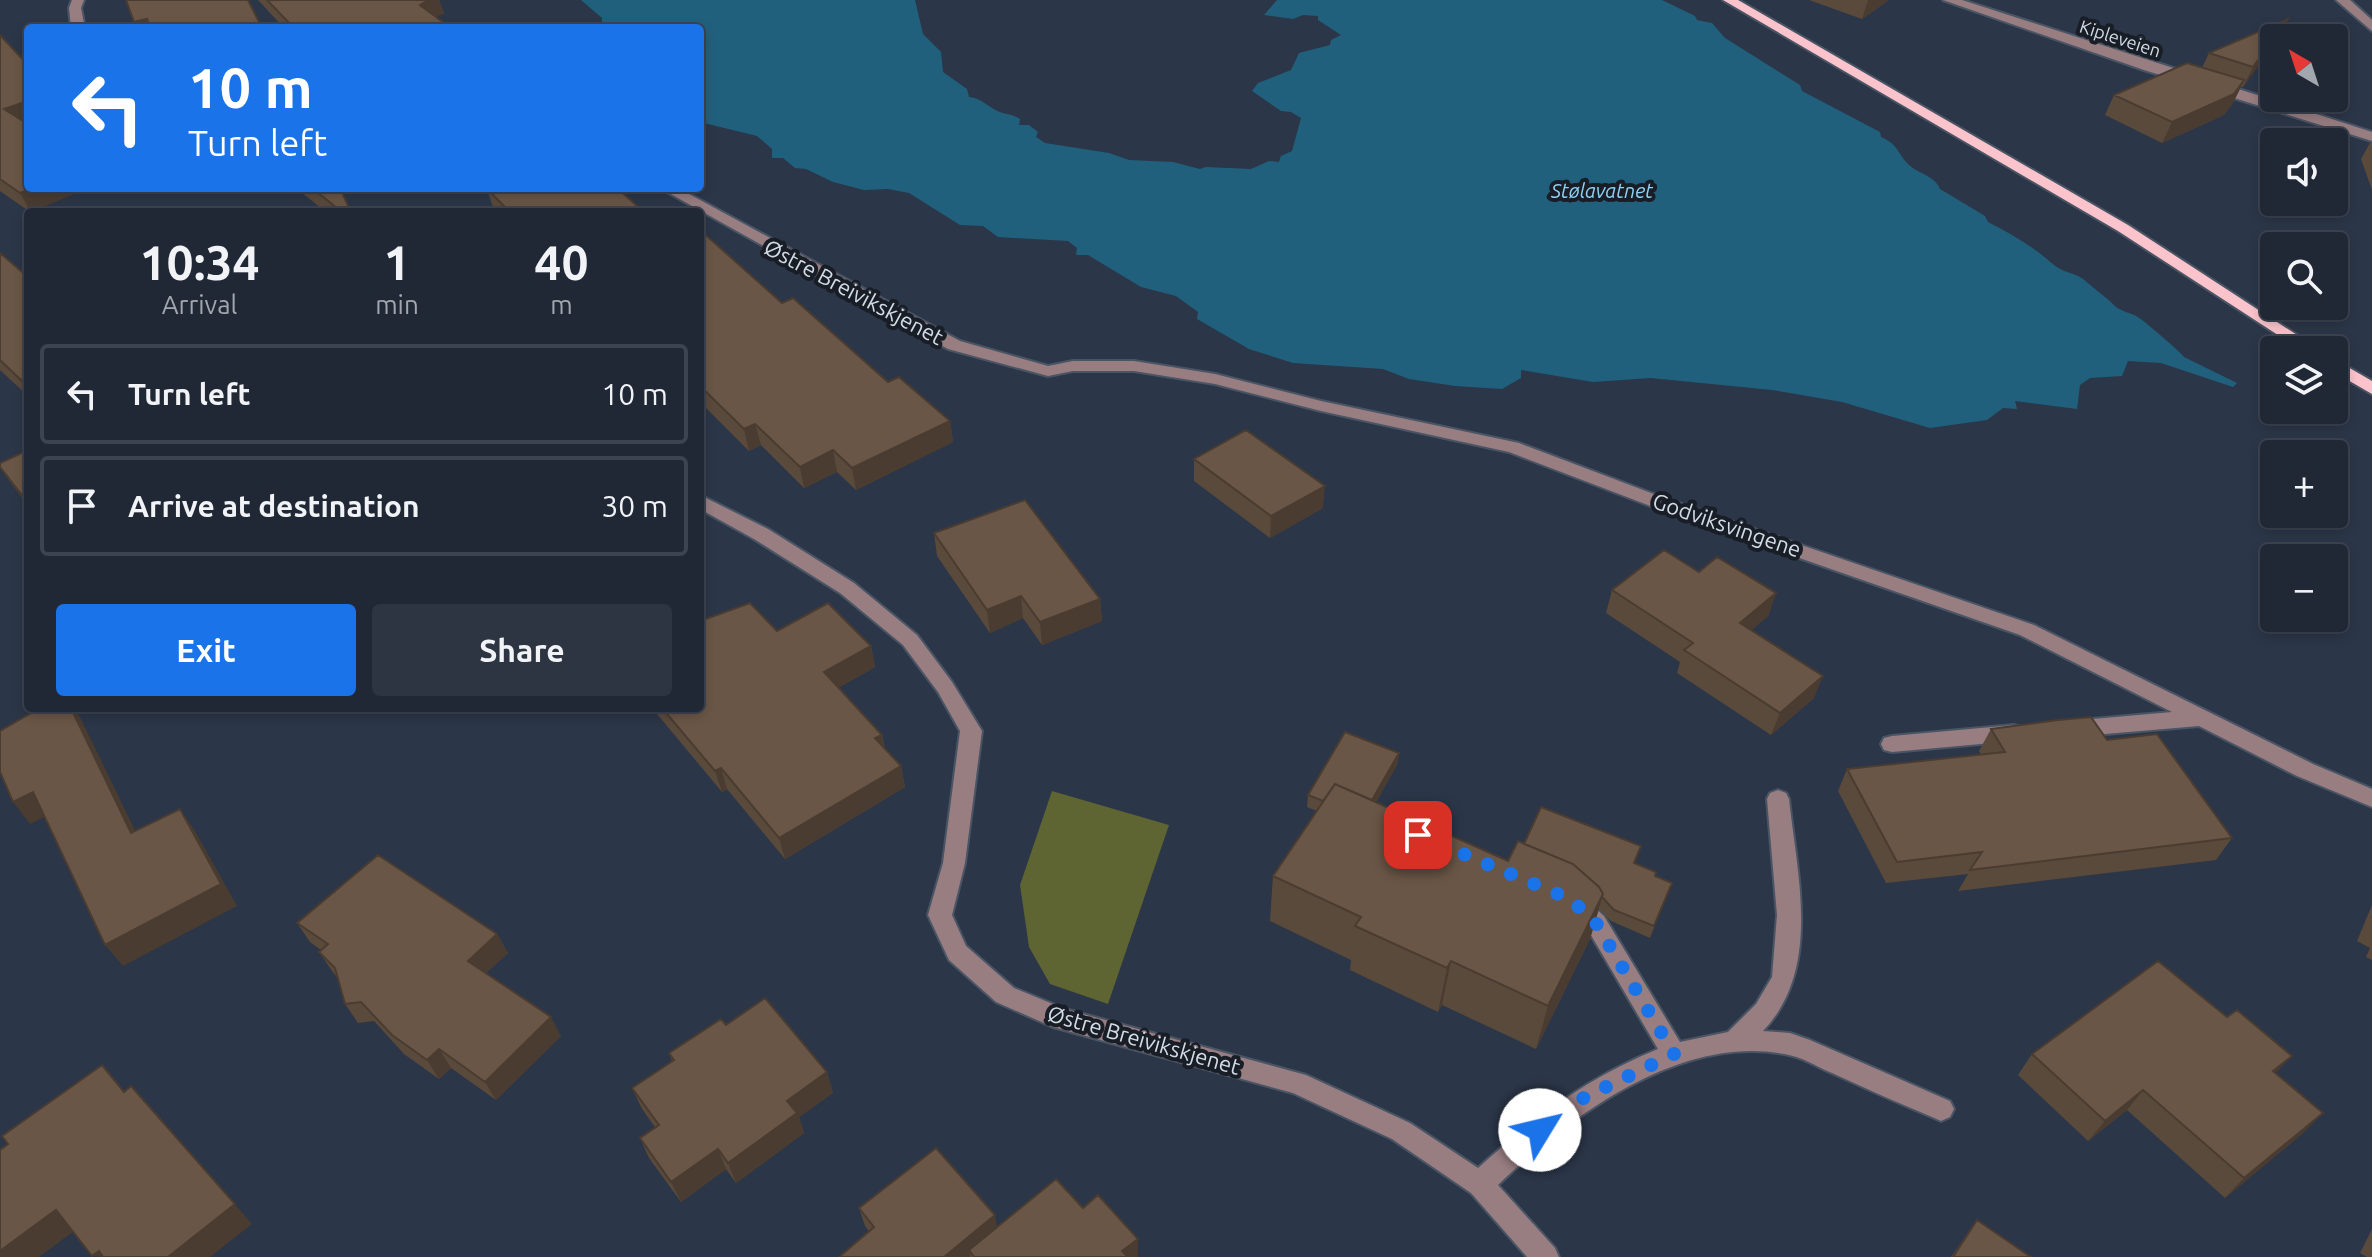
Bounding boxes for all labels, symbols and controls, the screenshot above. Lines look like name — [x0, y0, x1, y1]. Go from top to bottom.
street label: Kipleveien — [2077, 16, 2163, 61]
north arrow — [2260, 24, 2348, 112]
map controls — [2260, 24, 2348, 632]
icon: left — [56, 56, 160, 160]
text: 10 m — [188, 56, 313, 119]
text: Turn left — [188, 122, 327, 163]
button: sound — [2260, 128, 2348, 216]
water label: Stølavatnet — [1550, 179, 1653, 202]
button: search — [2260, 232, 2348, 320]
street label: Østre Breivikskjenet — [760, 234, 948, 350]
text: 10:34 — [140, 235, 260, 289]
text: 1 — [383, 235, 411, 289]
text: 40 — [534, 235, 588, 289]
text: Arrival — [162, 290, 237, 319]
text: min — [375, 290, 419, 319]
text: m — [550, 290, 573, 319]
button: layers — [2260, 336, 2348, 424]
icon: left — [60, 372, 104, 416]
text: Turn left — [128, 377, 250, 411]
text: 10 m — [601, 377, 668, 411]
button: + — [2260, 440, 2348, 528]
icon: arrive — [60, 484, 104, 528]
street label: Godviksvingene — [1650, 487, 1805, 562]
text: Arrive at destination — [128, 489, 420, 523]
text: 30 m — [601, 489, 668, 523]
button: − — [2260, 544, 2348, 632]
button: Exit — [56, 604, 356, 696]
button: Share — [372, 604, 672, 696]
pin — [1384, 801, 1452, 869]
icon: arrive — [1396, 813, 1440, 857]
street label: Østre Breivikskjenet — [1045, 1000, 1244, 1079]
position arrow — [1498, 1088, 1582, 1172]

